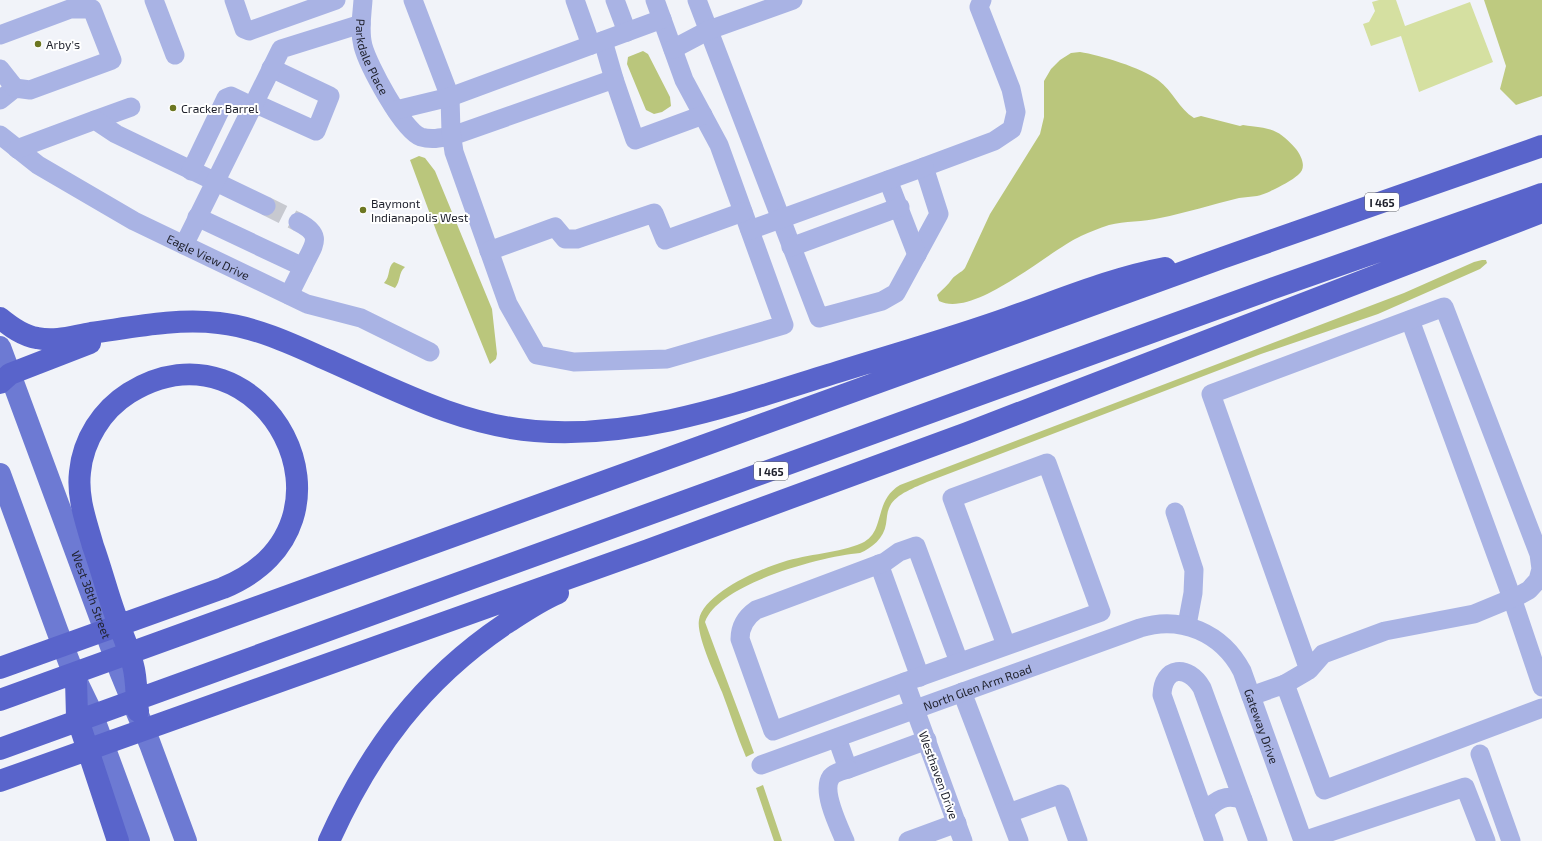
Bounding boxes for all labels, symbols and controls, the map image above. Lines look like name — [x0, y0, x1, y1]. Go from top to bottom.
street label: Parkdale Place — [354, 19, 392, 97]
place label: Arby's — [46, 37, 80, 51]
marker: Arby's — [33, 39, 43, 49]
place label: Cracker Barrel — [181, 101, 259, 115]
marker: Cracker Barrel — [168, 103, 178, 113]
road number: I 465 — [1365, 193, 1399, 211]
place label: Baymont Indianapolis West — [371, 196, 469, 224]
marker: Baymont Indianapolis West — [358, 205, 368, 215]
street label: Eagle View Drive — [165, 231, 252, 282]
road number: I 465 — [754, 462, 788, 480]
street label: West 38th Street — [69, 549, 114, 641]
street label: North Glen Arm Road — [921, 661, 1034, 713]
street label: Gateway Drive — [1242, 687, 1282, 766]
street label: Westhaven Drive — [917, 729, 961, 821]

